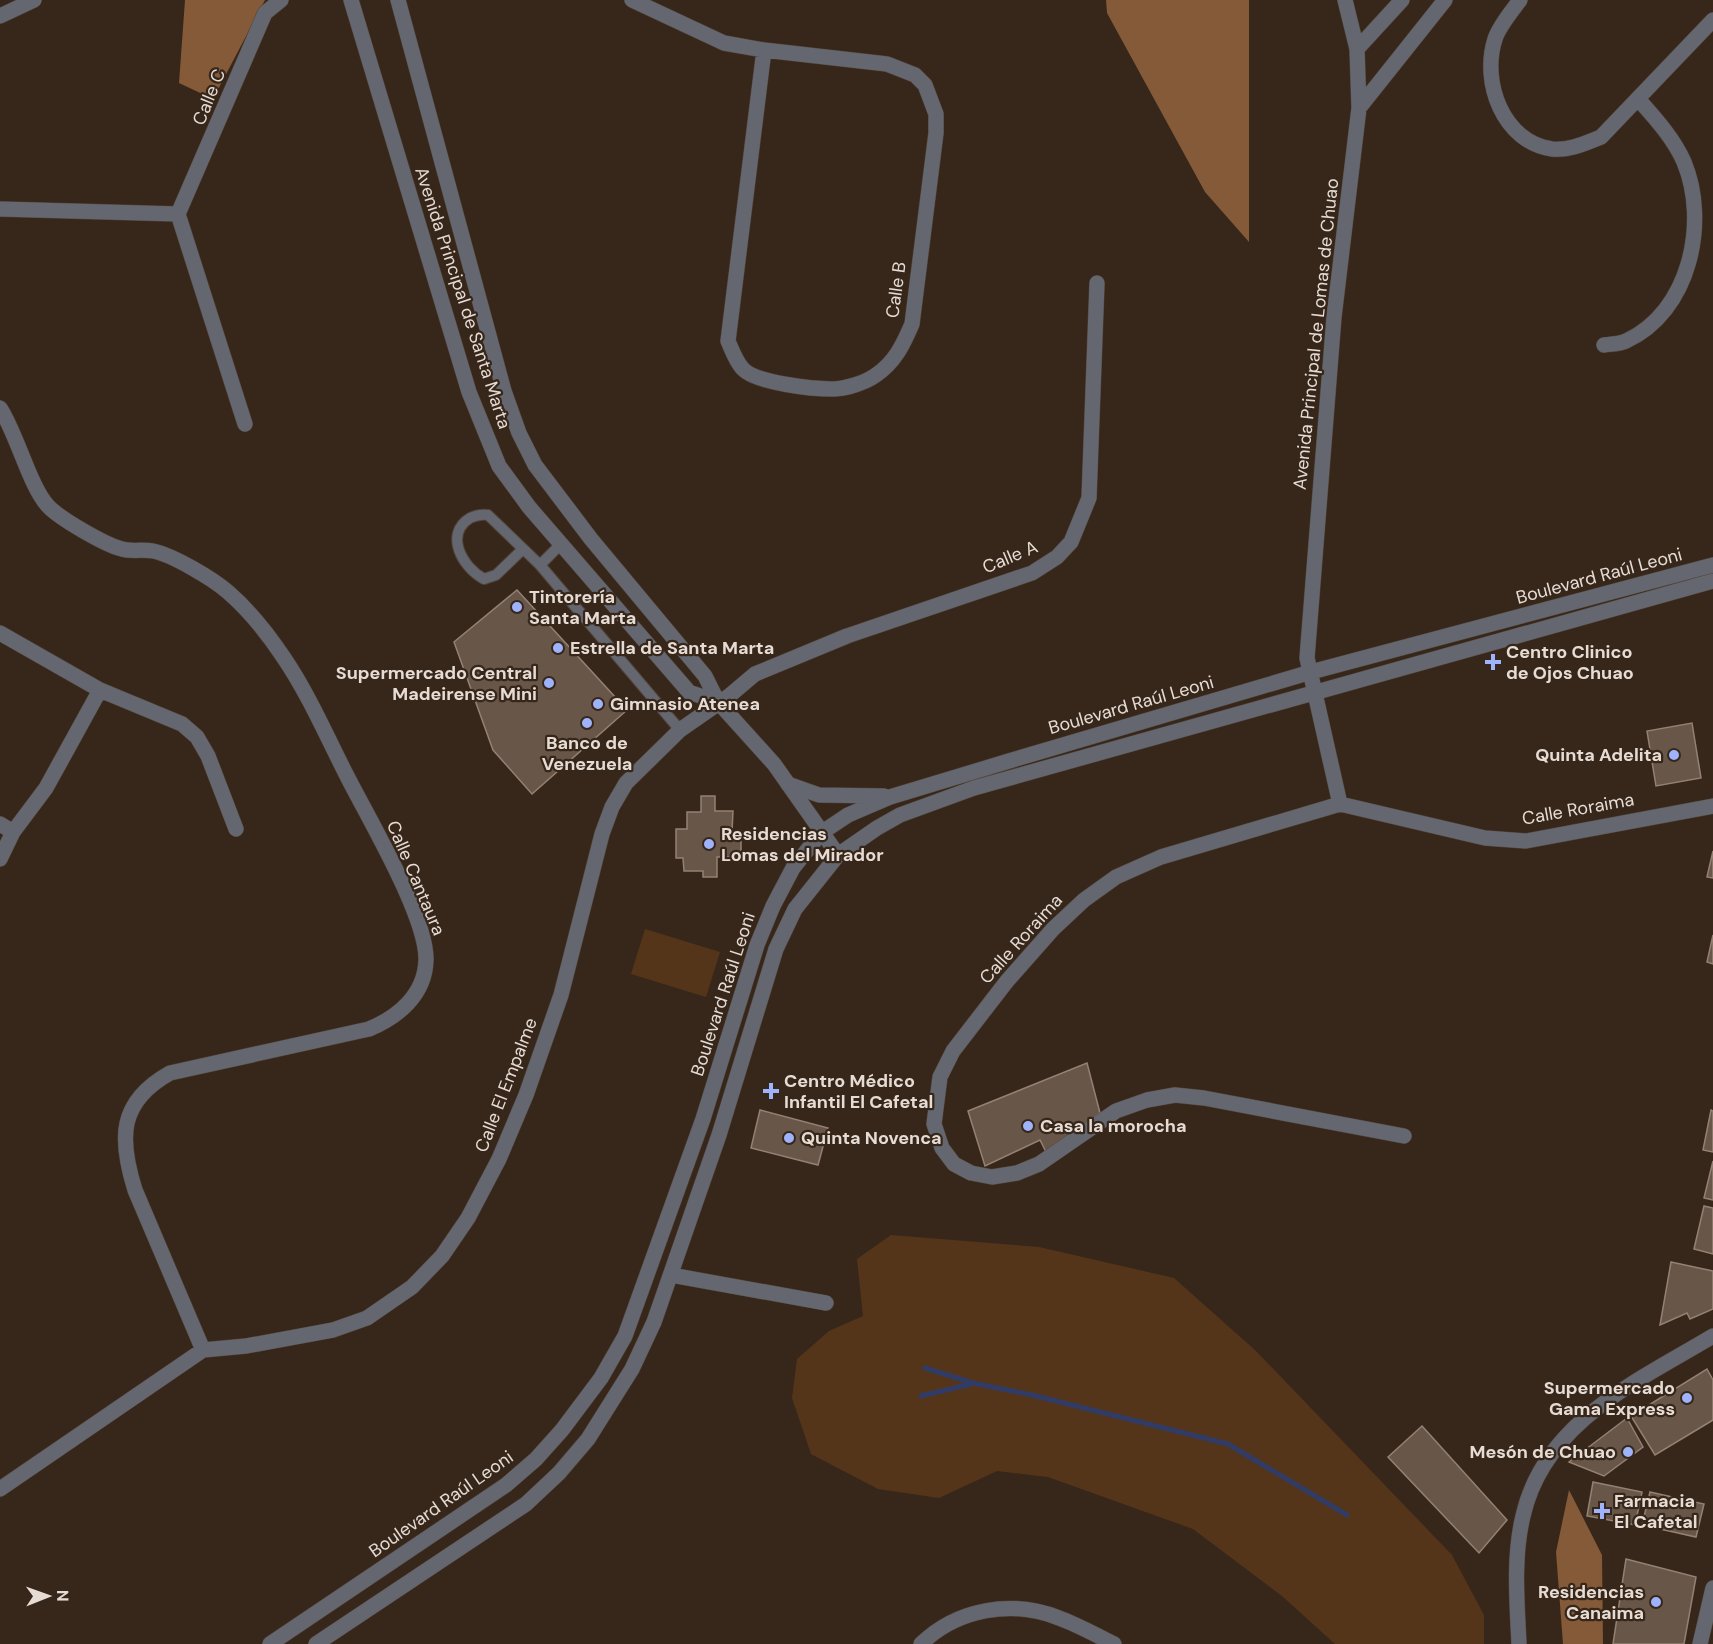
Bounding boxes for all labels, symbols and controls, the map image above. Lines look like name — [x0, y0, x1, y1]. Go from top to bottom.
street label: Calle C — [187, 65, 231, 129]
street label: Avenida Principal de Santa Marta — [409, 164, 517, 432]
street label: Avenida Principal de Lomas de Chuao — [1288, 177, 1344, 491]
street label: Calle B — [880, 260, 912, 320]
street label: Calle A — [979, 535, 1041, 579]
street label: Boulevard Raúl Leoni — [1513, 542, 1685, 610]
place label: Tintorería Santa Marta — [529, 585, 636, 630]
marker: Tintorería Santa Marta — [510, 600, 524, 614]
place label: Estrella de Santa Marta — [570, 636, 774, 660]
place label: Centro Clinico de Ojos Chuao — [1506, 640, 1634, 685]
marker: Estrella de Santa Marta — [551, 641, 565, 655]
marker: Centro Clinico de Ojos Chuao — [1484, 653, 1502, 671]
place label: Supermercado Central Madeirense Mini — [336, 661, 537, 706]
street label: Boulevard Raúl Leoni — [1046, 670, 1216, 740]
marker: Supermercado Central Madeirense Mini — [542, 676, 556, 690]
place label: Gimnasio Atenea — [610, 692, 760, 716]
marker: Gimnasio Atenea — [591, 697, 605, 711]
marker: Banco de Venezuela — [580, 716, 594, 730]
place label: Banco de Venezuela — [542, 731, 632, 776]
place label: Quinta Adelita — [1535, 743, 1662, 767]
marker: Quinta Adelita — [1667, 748, 1681, 762]
street label: Calle Roraima — [1520, 787, 1636, 831]
street label: Calle Cantaura — [381, 817, 451, 939]
place label: Residencias Lomas del Mirador — [721, 822, 884, 867]
marker: Residencias Lomas del Mirador — [702, 837, 716, 851]
street label: Calle Roraima — [974, 889, 1068, 989]
street label: Boulevard Raúl Leoni — [685, 909, 761, 1079]
street label: Calle El Empalme — [469, 1014, 543, 1156]
place label: Centro Médico Infantil El Cafetal — [784, 1069, 933, 1114]
marker: Centro Médico Infantil El Cafetal — [762, 1082, 780, 1100]
place label: Casa la morocha — [1040, 1114, 1187, 1138]
marker: Casa la morocha — [1021, 1119, 1035, 1133]
place label: Quinta Novenca — [801, 1126, 942, 1150]
marker: Quinta Novenca — [782, 1131, 796, 1145]
place label: Supermercado Gama Express — [1544, 1376, 1675, 1421]
marker: Supermercado Gama Express — [1680, 1391, 1694, 1405]
place label: Mesón de Chuao — [1469, 1440, 1616, 1464]
street label: Boulevard Raúl Leoni — [364, 1445, 518, 1563]
marker: Mesón de Chuao — [1621, 1445, 1635, 1459]
place label: Farmacia El Cafetal — [1614, 1489, 1698, 1534]
marker: Farmacia El Cafetal — [1595, 1504, 1609, 1518]
north arrow — [18, 1566, 78, 1626]
place label: Residencias Canaima — [1538, 1580, 1644, 1625]
text: N — [52, 1590, 73, 1602]
marker: Residencias Canaima — [1649, 1595, 1663, 1609]

